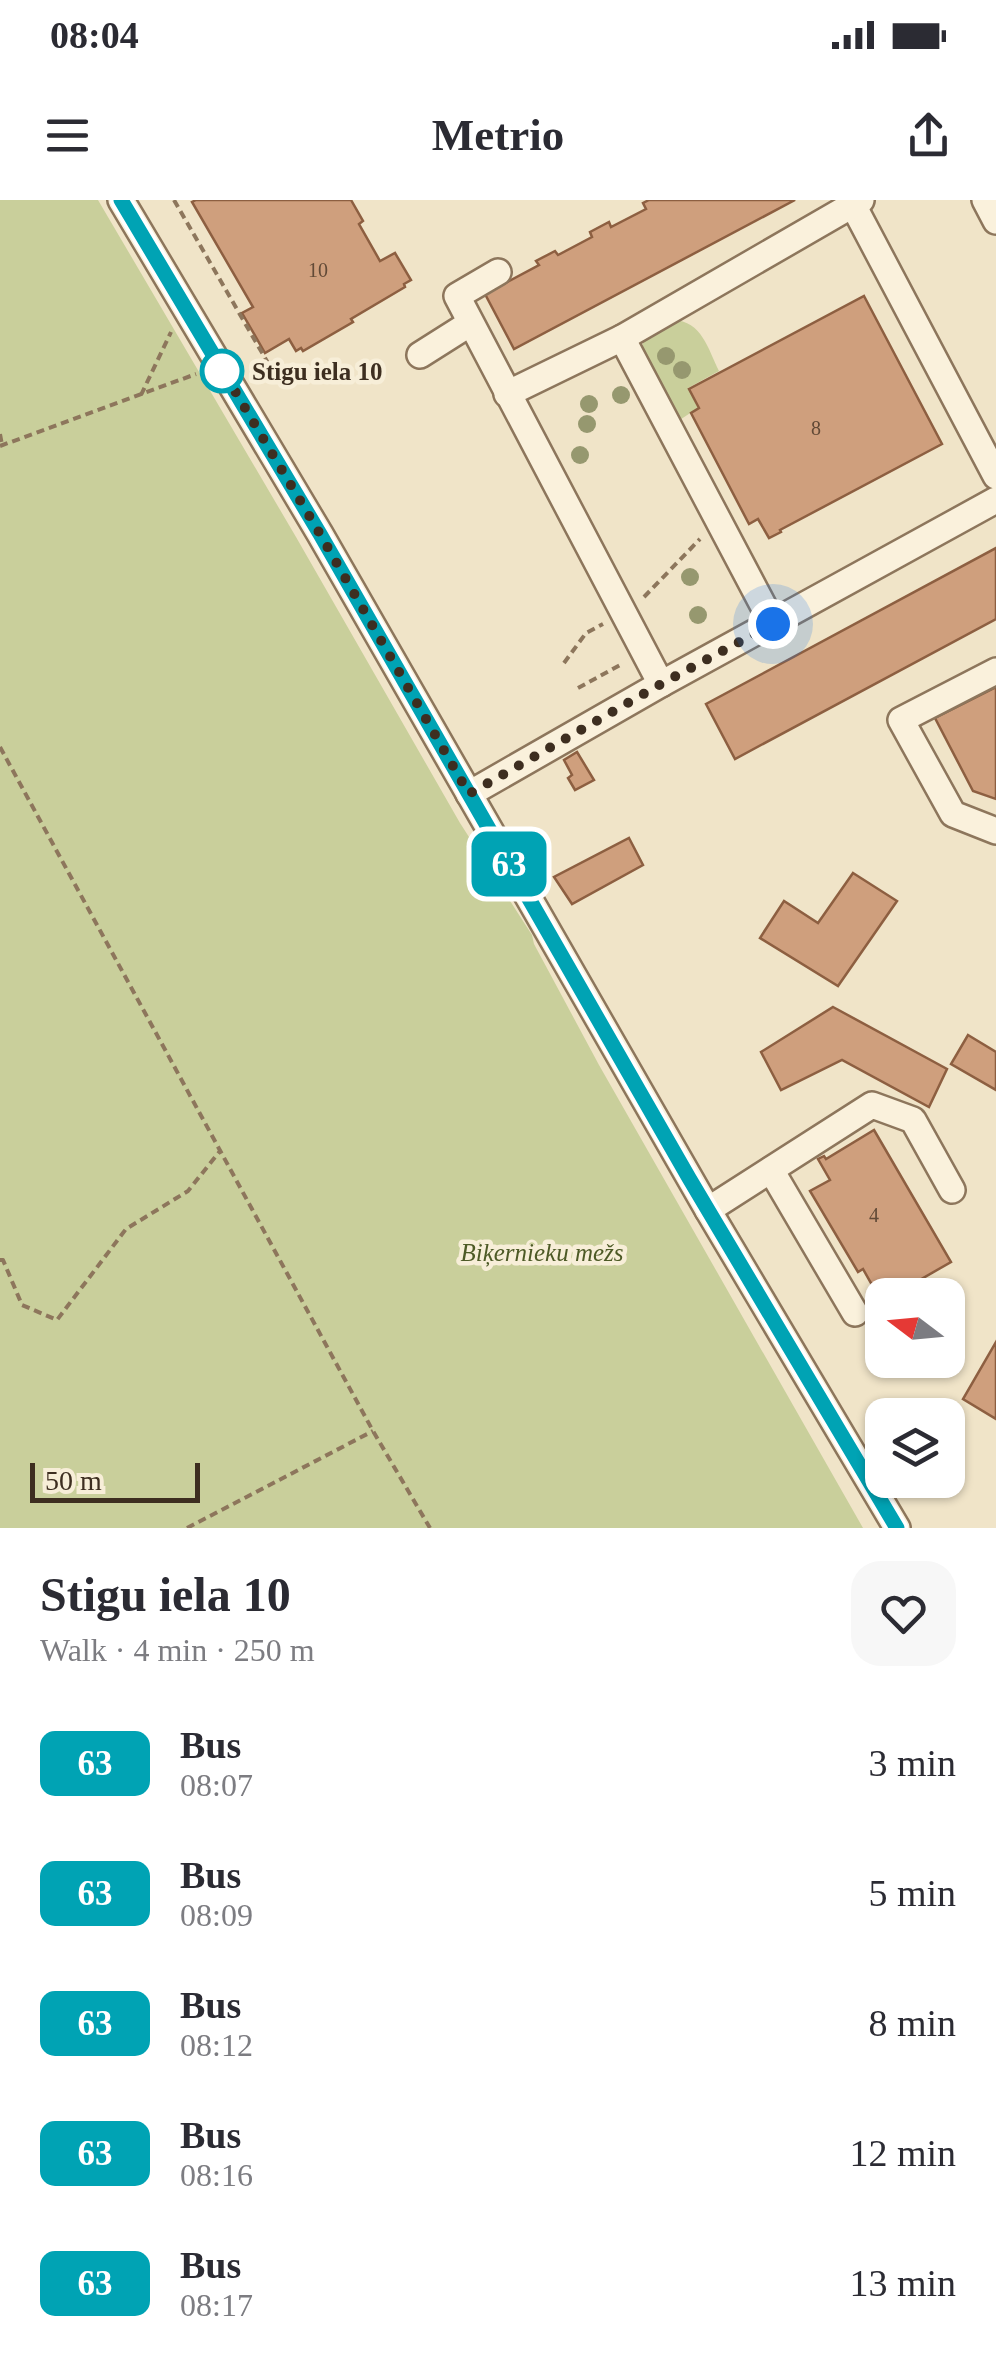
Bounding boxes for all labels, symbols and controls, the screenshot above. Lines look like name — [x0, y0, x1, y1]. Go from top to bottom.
text: 08:04 — [50, 14, 139, 56]
icon: menu — [40, 108, 95, 163]
icon: share — [901, 108, 956, 163]
text: Metrio — [432, 110, 564, 160]
house number: 10 — [308, 259, 328, 281]
marker: Stigu iela 10 — [201, 350, 243, 392]
place label: Stigu iela 10 — [252, 358, 383, 385]
house number: 8 — [811, 417, 821, 439]
your location — [748, 599, 798, 649]
line badge: 63 — [464, 832, 554, 896]
text: 63 — [492, 845, 527, 884]
house number: 4 — [869, 1204, 879, 1226]
park label: Biķernieku mežs — [460, 1239, 624, 1267]
north arrow — [865, 1278, 965, 1378]
map controls — [865, 1278, 965, 1498]
button: layers — [865, 1398, 965, 1498]
scale bar — [30, 1458, 200, 1502]
text: 50 m — [45, 1465, 102, 1496]
button: heart — [851, 1561, 956, 1666]
text: Stigu iela 10 — [40, 1568, 291, 1621]
text: Walk · 4 min · 250 m — [40, 1632, 315, 1668]
text: Bus — [180, 1724, 241, 1766]
text: 3 min — [868, 1742, 956, 1784]
text: 63 — [78, 1744, 113, 1783]
text: 08:07 — [180, 1767, 253, 1803]
text: Bus — [180, 1854, 241, 1896]
text: 5 min — [868, 1872, 956, 1914]
text: 63 — [78, 1874, 113, 1913]
text: 08:09 — [180, 1897, 253, 1933]
text: Bus — [180, 1984, 241, 2026]
text: 8 min — [868, 2002, 956, 2044]
text: 63 — [78, 2004, 113, 2043]
text: 08:12 — [180, 2027, 253, 2063]
text: Bus — [180, 2114, 241, 2156]
text: 12 min — [849, 2132, 956, 2174]
text: 63 — [78, 2134, 113, 2173]
text: 08:16 — [180, 2157, 253, 2193]
text: Bus — [180, 2244, 241, 2286]
text: 13 min — [849, 2262, 956, 2304]
text: 63 — [78, 2264, 113, 2303]
text: 08:17 — [180, 2287, 253, 2323]

